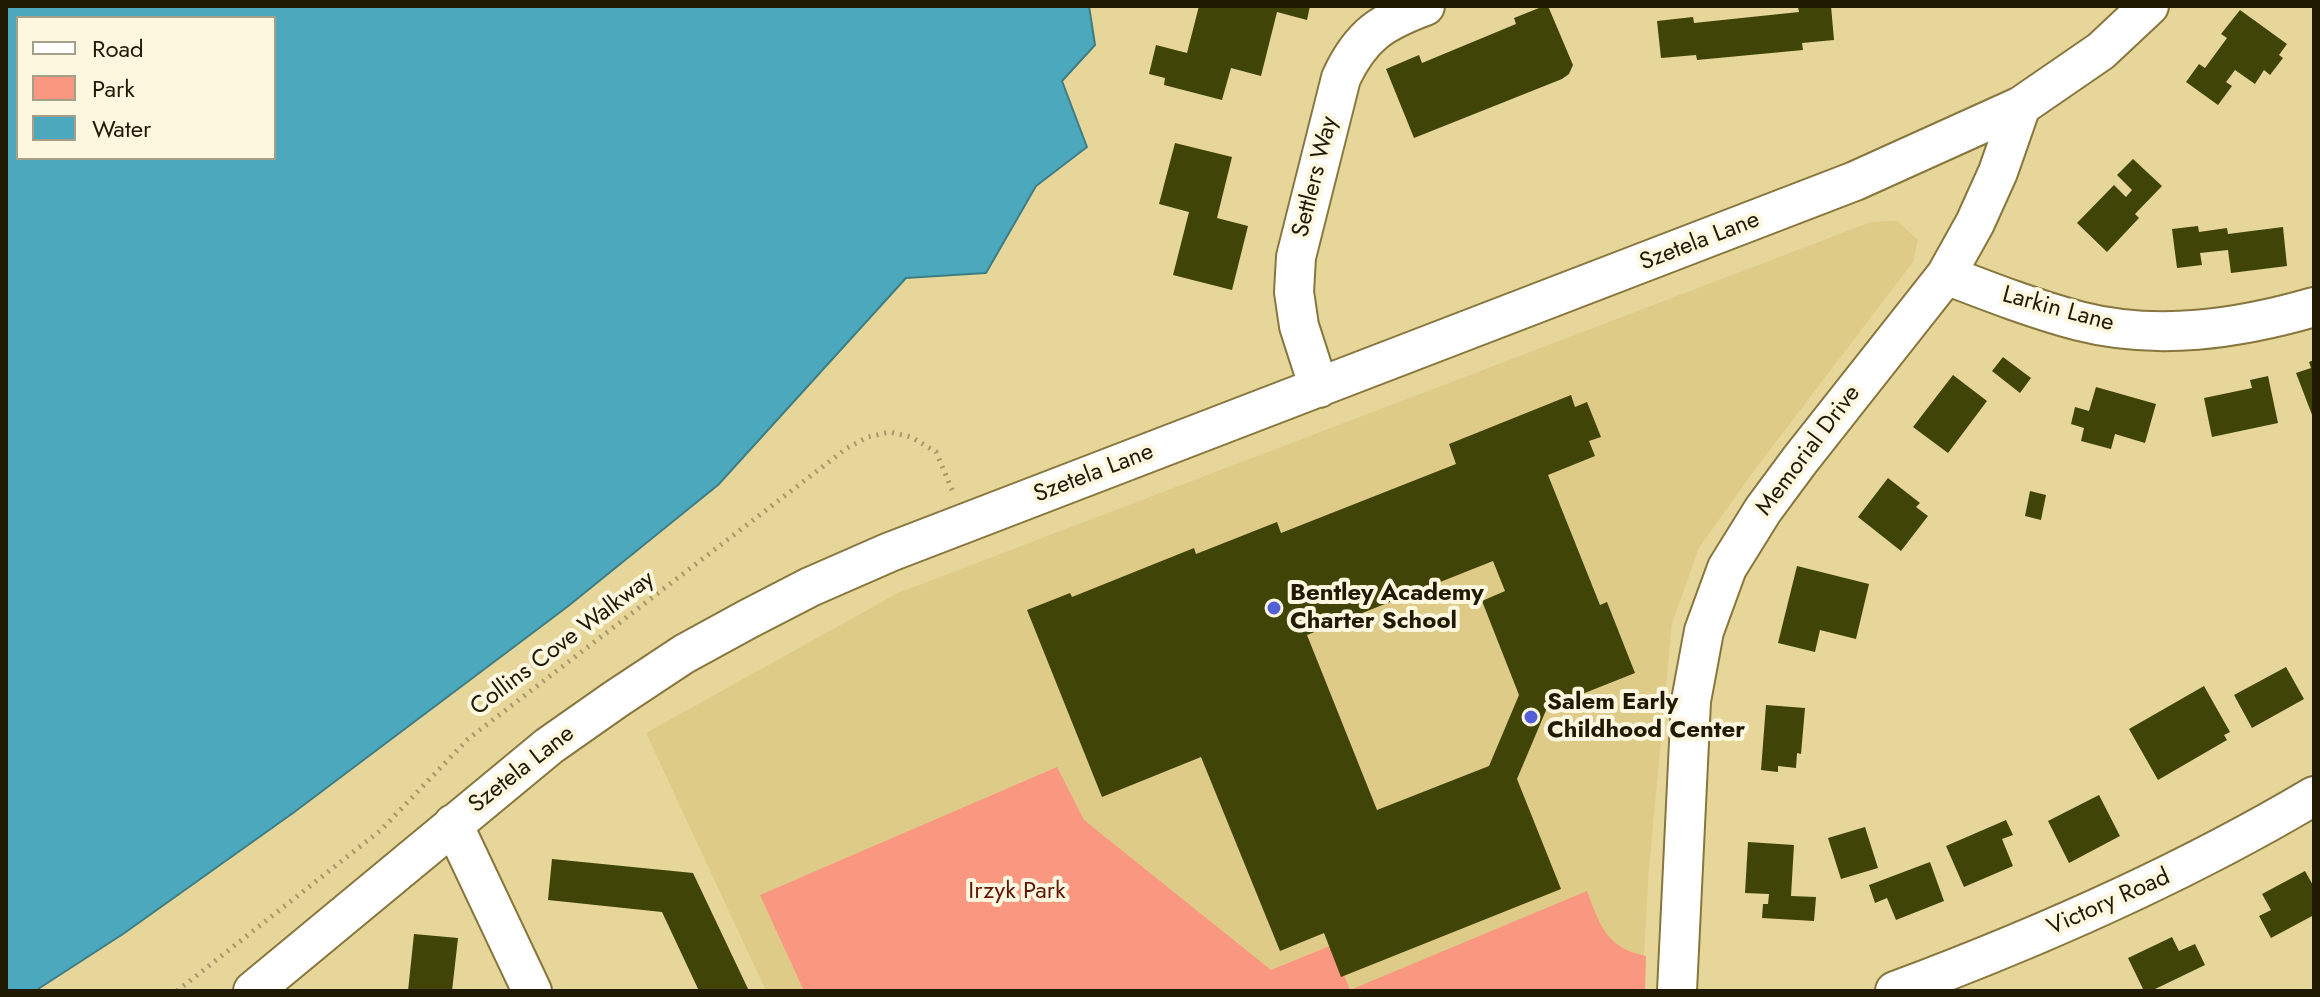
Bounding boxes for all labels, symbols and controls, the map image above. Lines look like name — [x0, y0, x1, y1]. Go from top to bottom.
legend — [16, 16, 276, 160]
text: Road — [92, 31, 144, 66]
text: Park — [92, 71, 135, 106]
text: Water — [92, 111, 151, 146]
street label: Settlers Way — [1287, 114, 1345, 240]
street label: Szetela Lane — [1636, 206, 1764, 278]
street label: Larkin Lane — [1999, 281, 2117, 339]
street label: Memorial Drive — [1751, 380, 1867, 522]
street label: Szetela Lane — [1030, 438, 1158, 510]
street label: Collins Cove Walkway — [465, 565, 661, 723]
place label: Bentley Academy Charter School — [1290, 580, 1484, 636]
marker: Bentley Academy Charter School — [1265, 599, 1283, 617]
place label: Salem Early Childhood Center — [1547, 689, 1745, 745]
marker: Salem Early Childhood Center — [1522, 708, 1540, 726]
street label: Szetela Lane — [464, 720, 580, 820]
street label: Victory Road — [2043, 863, 2175, 943]
park label: Irzyk Park — [968, 878, 1066, 906]

